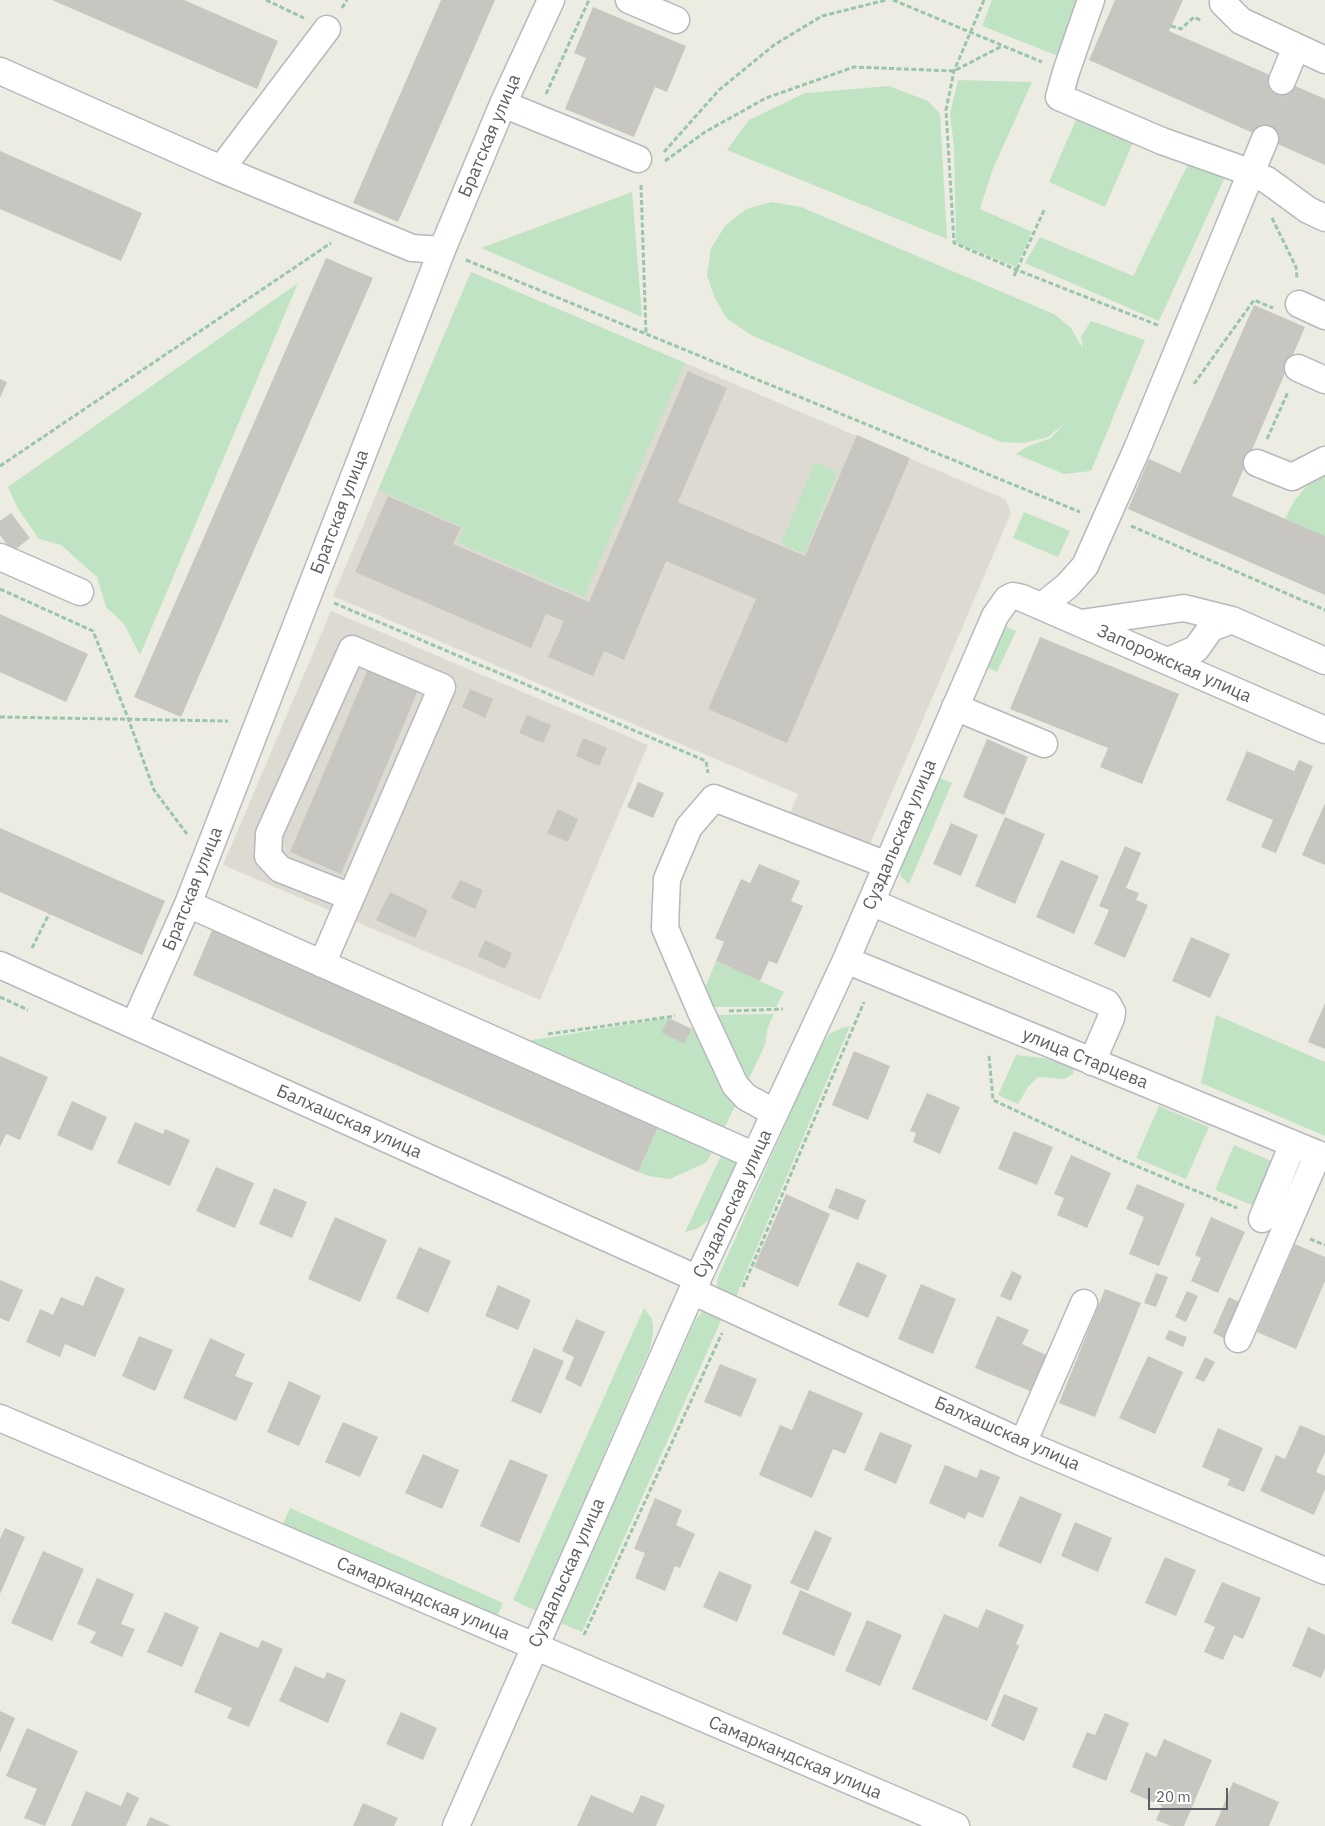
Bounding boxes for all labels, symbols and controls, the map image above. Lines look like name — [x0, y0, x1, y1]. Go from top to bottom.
street label: Братская улица — [454, 71, 526, 201]
street label: Братская улица — [306, 447, 374, 577]
street label: Запорожская улица — [1094, 620, 1254, 708]
street label: Суздальская улица — [859, 757, 941, 913]
street label: Братская улица — [158, 824, 228, 954]
street label: улица Старцева — [1019, 1024, 1151, 1094]
street label: Балхашская улица — [273, 1080, 425, 1164]
street label: Суздальская улица — [689, 1126, 777, 1282]
street label: Балхашская улица — [931, 1392, 1083, 1476]
street label: Суздальская улица — [524, 1495, 610, 1651]
street label: Самаркандская улица — [333, 1553, 513, 1645]
street label: Самаркандская улица — [705, 1712, 885, 1804]
scale bar — [1150, 1778, 1230, 1810]
text: 20 m — [1156, 1787, 1191, 1806]

